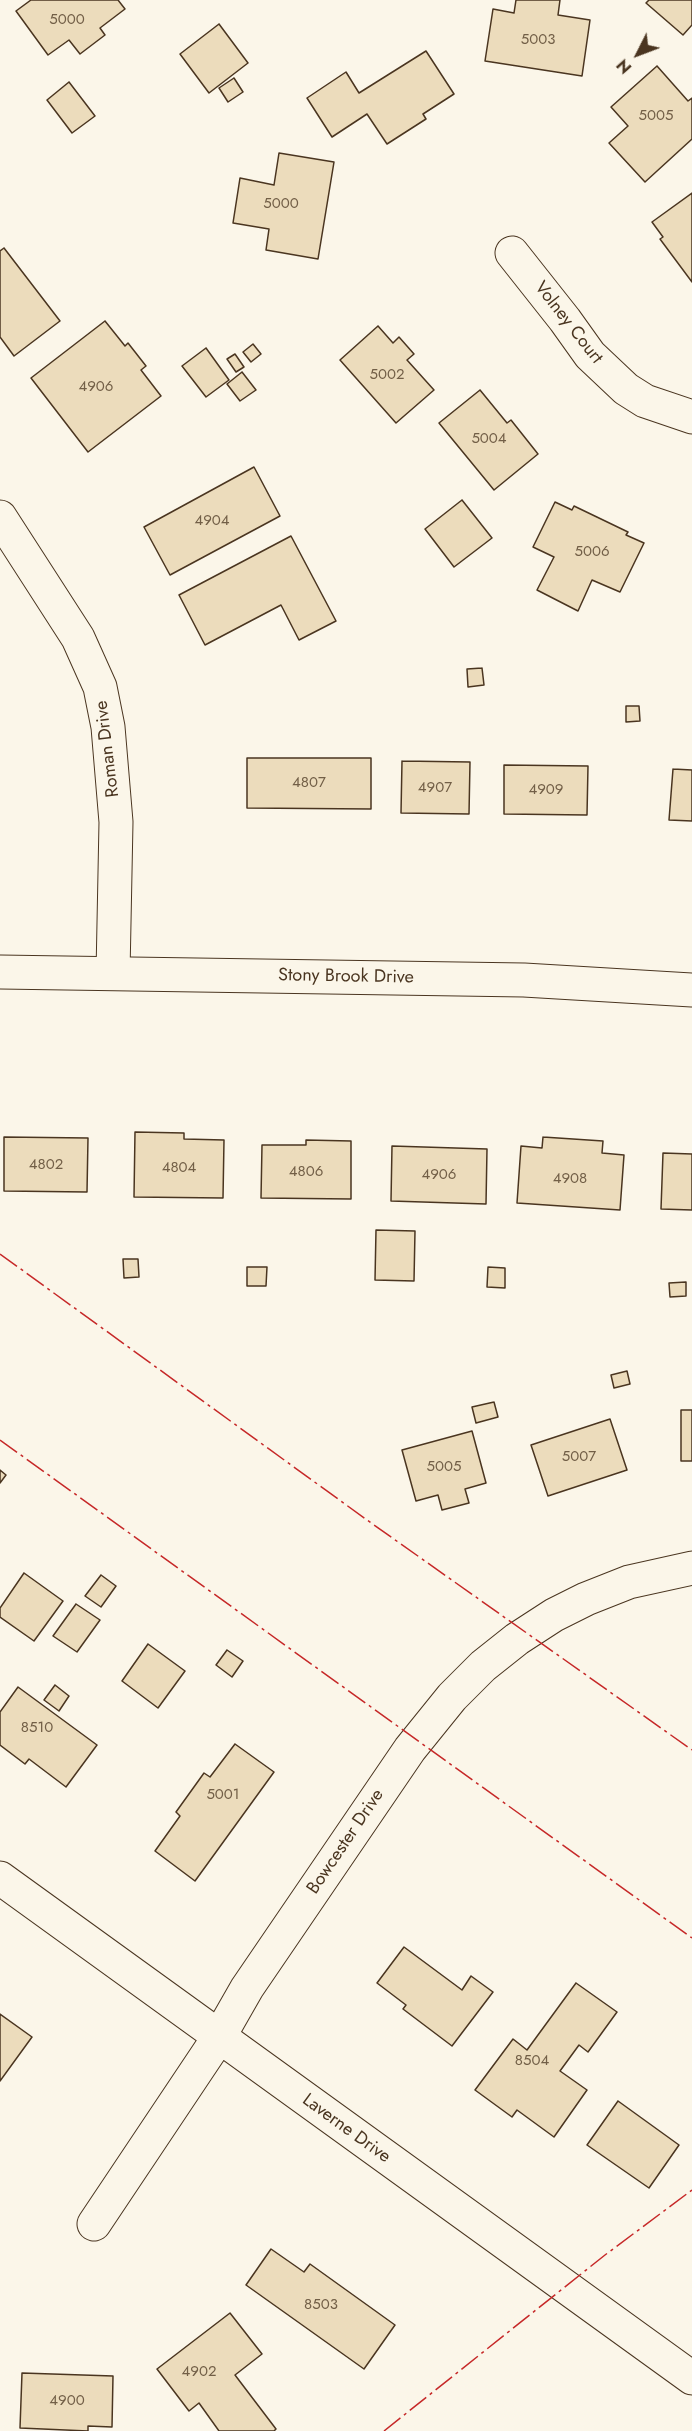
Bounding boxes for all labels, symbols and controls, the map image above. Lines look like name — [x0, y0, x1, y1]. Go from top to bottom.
house number: 5000 — [49, 11, 85, 29]
north arrow — [608, 24, 668, 84]
house number: 5003 — [521, 31, 555, 49]
text: N — [611, 54, 637, 79]
house number: 5005 — [639, 107, 673, 125]
house number: 5000 — [263, 195, 299, 213]
street label: Volney Court — [529, 278, 607, 368]
house number: 5002 — [370, 366, 404, 384]
house number: 4906 — [78, 378, 114, 396]
house number: 5004 — [471, 430, 507, 448]
house number: 4904 — [194, 512, 230, 530]
house number: 5006 — [574, 543, 610, 561]
street label: Roman Drive — [91, 699, 125, 799]
house number: 4807 — [292, 774, 326, 792]
house number: 4907 — [418, 779, 452, 797]
house number: 4909 — [528, 781, 564, 799]
street label: Stony Brook Drive — [278, 965, 414, 989]
house number: 4802 — [29, 1156, 63, 1174]
house number: 4804 — [162, 1159, 196, 1177]
house number: 4806 — [289, 1163, 323, 1181]
house number: 4906 — [421, 1166, 457, 1184]
house number: 4908 — [553, 1170, 587, 1188]
house number: 5007 — [562, 1448, 596, 1466]
house number: 5005 — [427, 1458, 461, 1476]
house number: 8510 — [21, 1719, 53, 1737]
street label: Bowcester Drive — [303, 1785, 389, 1899]
house number: 5001 — [206, 1786, 240, 1804]
house number: 8504 — [515, 2052, 549, 2070]
street label: Laverne Drive — [298, 2090, 394, 2168]
house number: 8503 — [304, 2296, 338, 2314]
house number: 4902 — [182, 2363, 216, 2381]
house number: 4900 — [49, 2392, 85, 2410]

